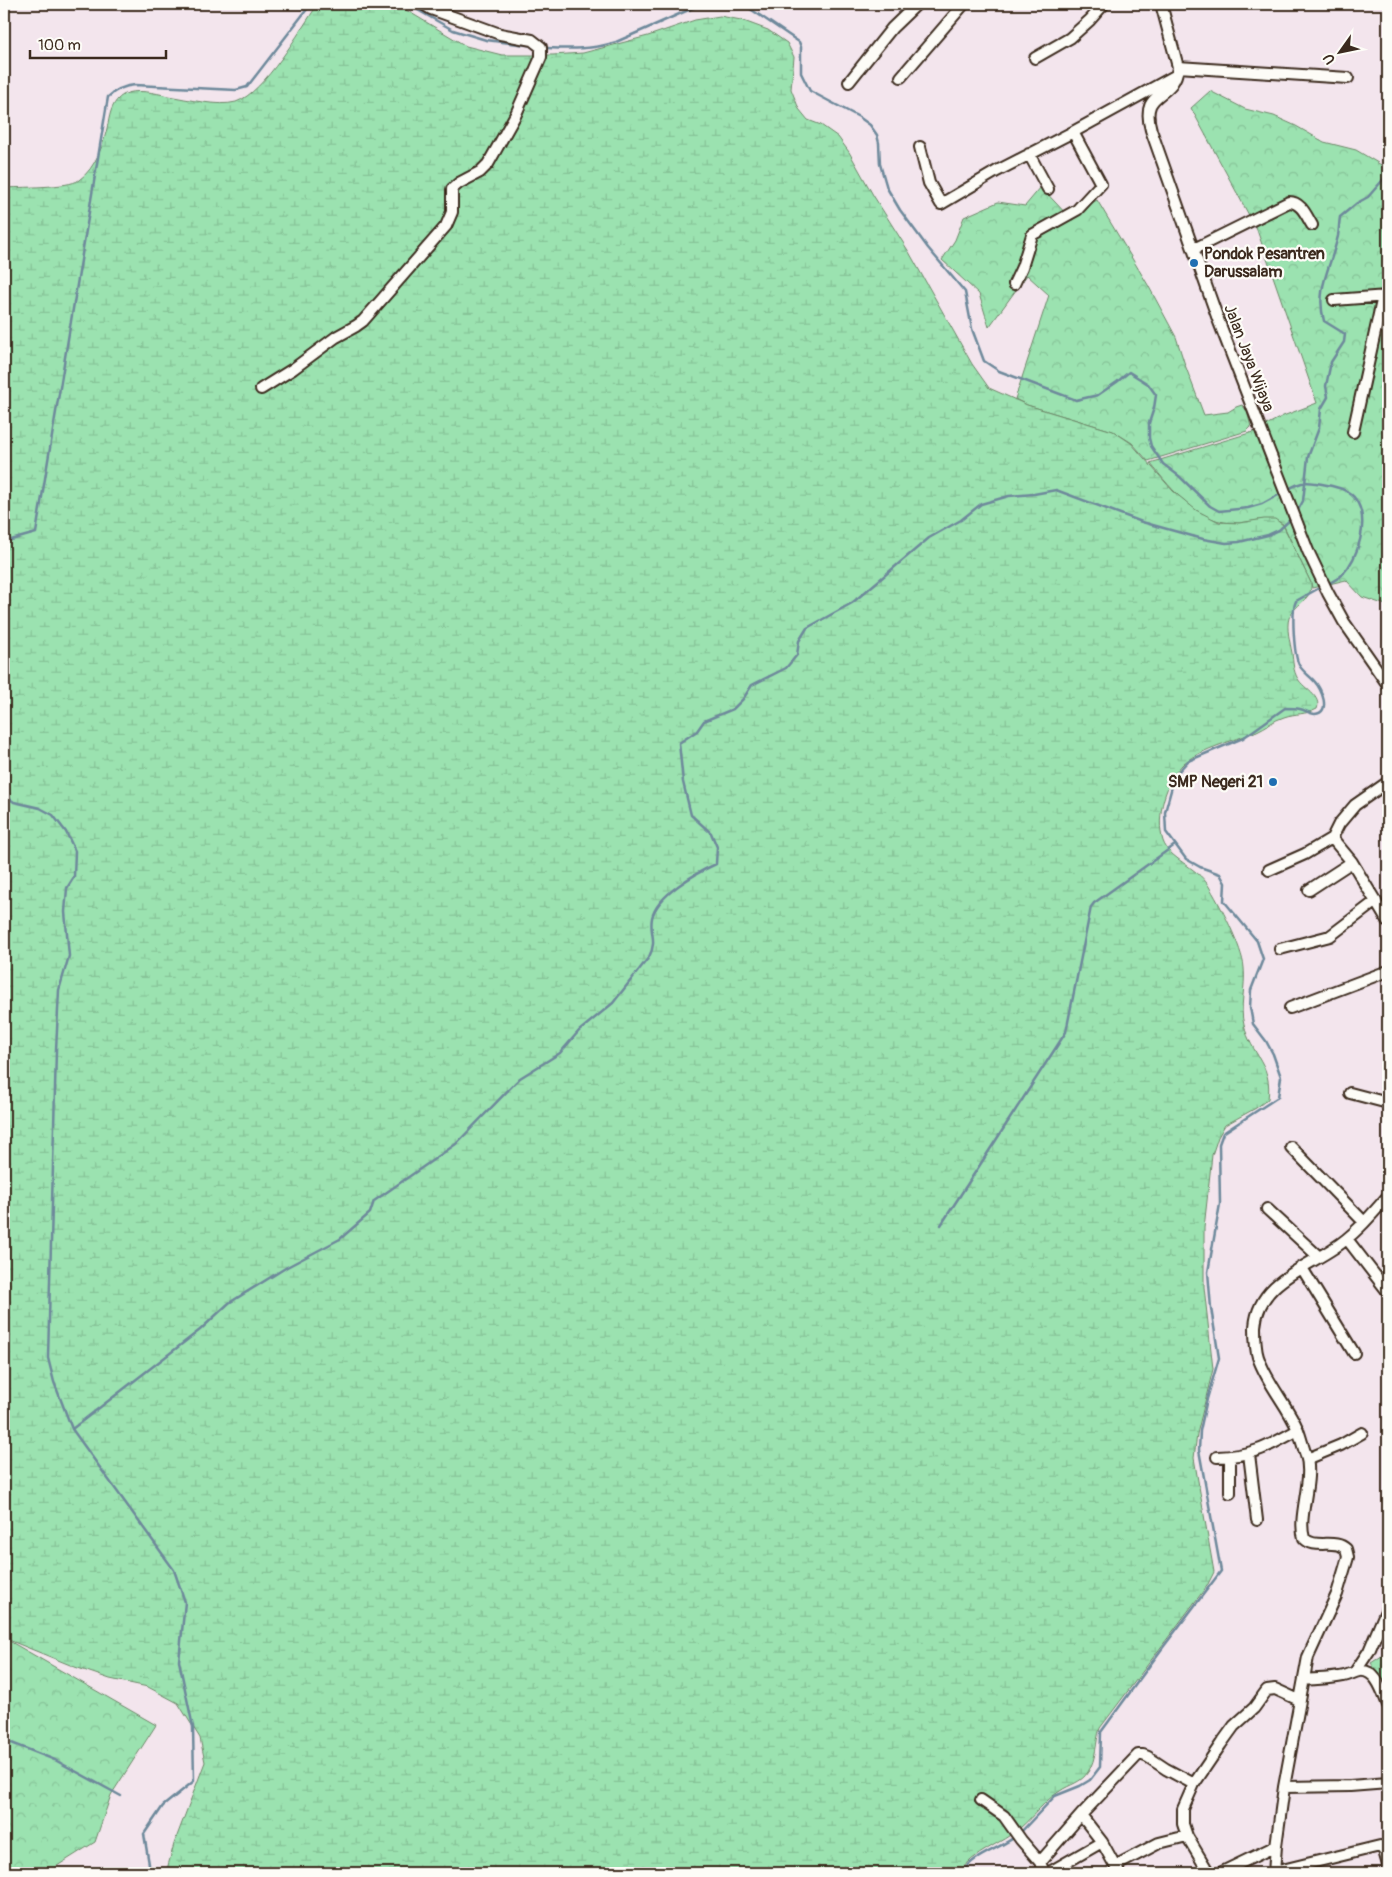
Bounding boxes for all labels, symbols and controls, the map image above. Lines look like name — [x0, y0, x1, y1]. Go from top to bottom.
scale bar — [30, 28, 166, 60]
north arrow — [1314, 28, 1364, 78]
text: 100 m — [38, 36, 81, 55]
text: U — [1320, 50, 1339, 67]
place label: Pondok Pesantren Darussalam — [1204, 244, 1325, 282]
marker: Pondok Pesantren Darussalam — [1188, 257, 1200, 269]
street label: Jalan Jaya Wijaya — [1219, 301, 1279, 415]
place label: SMP Negeri 21 — [1168, 772, 1263, 792]
marker: SMP Negeri 21 — [1267, 776, 1279, 788]

